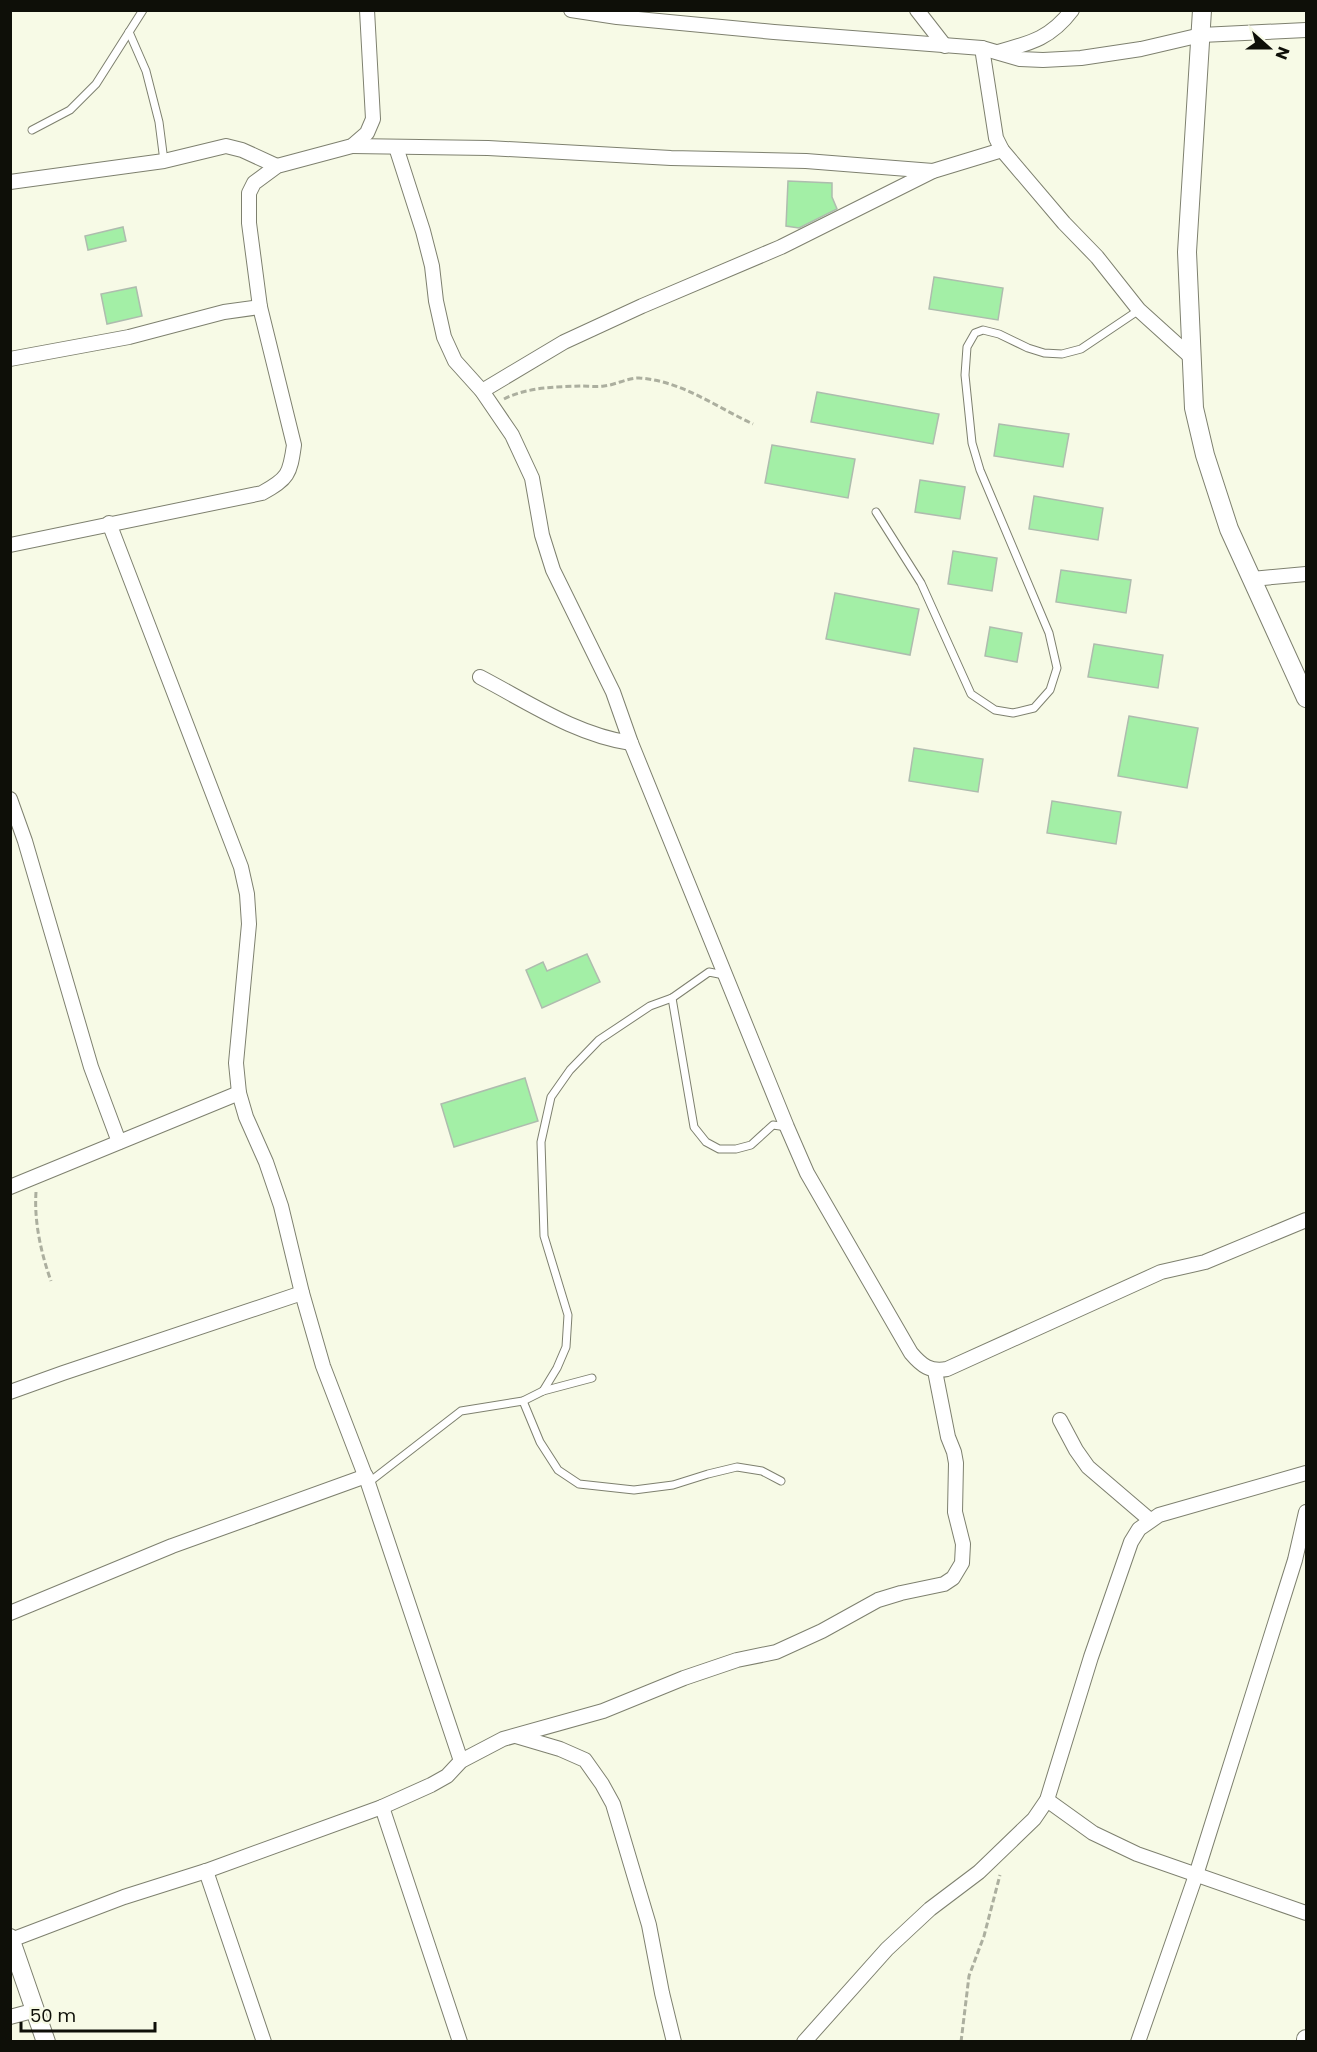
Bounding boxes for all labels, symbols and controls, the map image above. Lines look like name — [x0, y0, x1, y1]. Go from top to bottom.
north arrow — [1239, 18, 1299, 78]
text: N — [1270, 43, 1295, 63]
scale bar — [21, 1995, 154, 2033]
text: 50 m — [30, 2003, 76, 2028]

